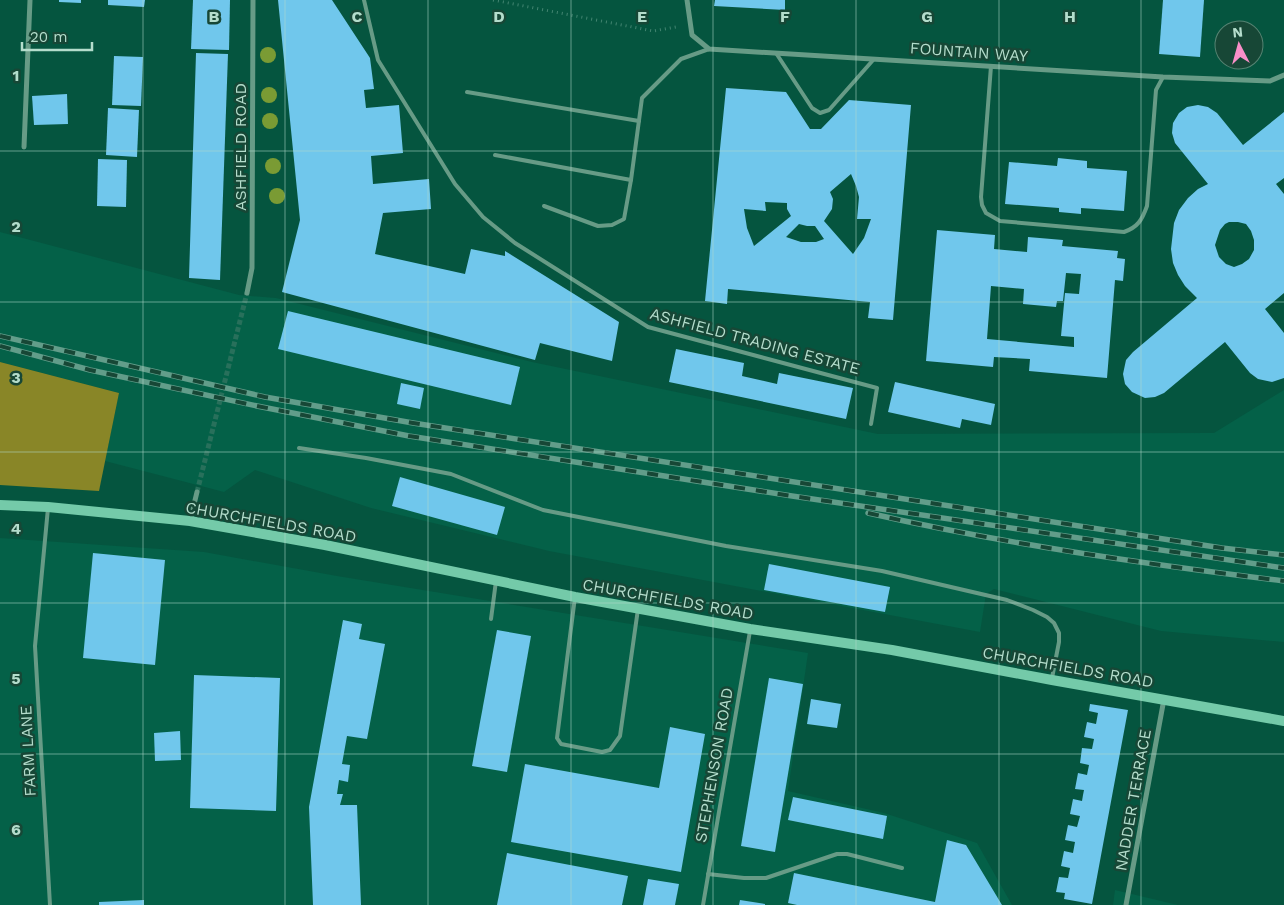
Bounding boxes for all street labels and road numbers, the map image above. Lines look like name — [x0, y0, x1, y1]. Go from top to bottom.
street label: FOUNTAIN WAY — [909, 38, 1029, 66]
street label: ASHFIELD ROAD — [231, 83, 250, 211]
street label: ASHFIELD TRADING ESTATE — [648, 304, 862, 378]
street label: CHURCHFIELDS ROAD — [184, 498, 358, 546]
street label: CHURCHFIELDS ROAD — [581, 575, 755, 623]
street label: CHURCHFIELDS ROAD — [981, 643, 1155, 691]
street label: STEPHENSON ROAD — [691, 686, 737, 844]
street label: FARM LANE — [16, 705, 40, 797]
street label: NADDER TERRACE — [1111, 728, 1155, 872]

